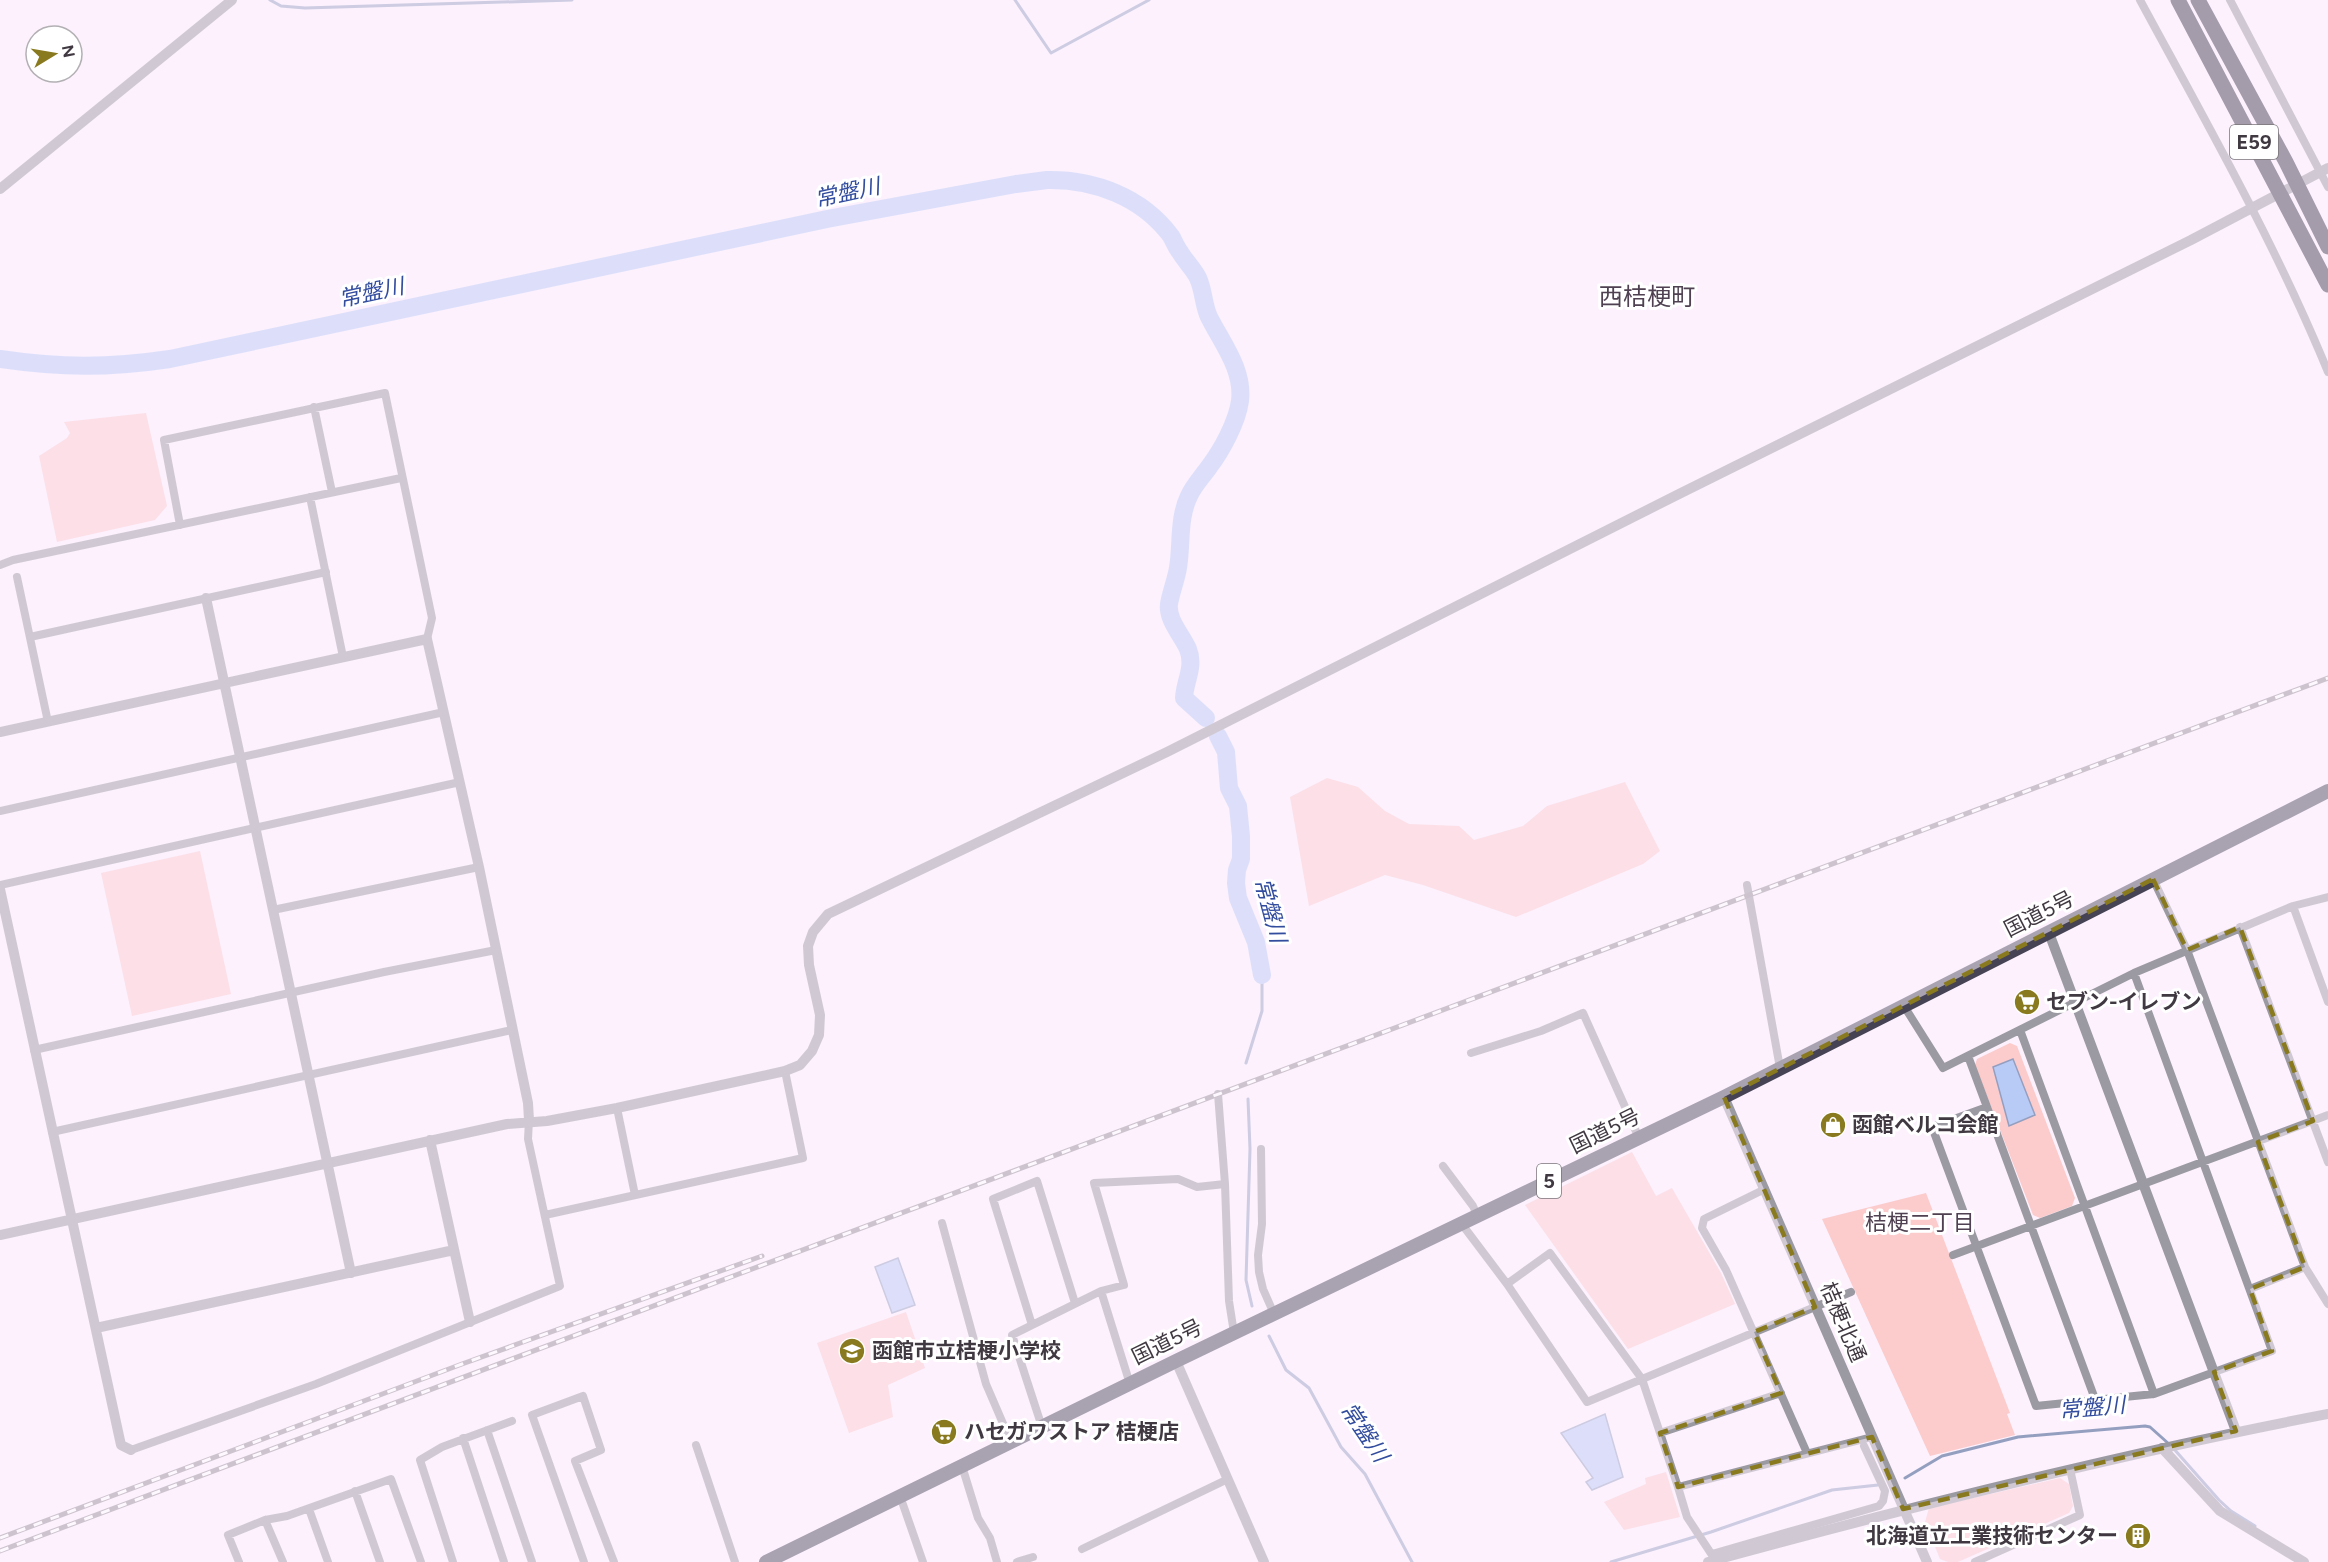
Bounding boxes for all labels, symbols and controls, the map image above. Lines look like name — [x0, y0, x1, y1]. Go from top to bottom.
north arrow — [24, 24, 84, 84]
text: N — [58, 43, 79, 59]
road number: E59 — [2230, 125, 2278, 159]
water label: 常盤川 — [812, 172, 884, 213]
water label: 常盤川 — [336, 272, 408, 313]
district label: 西桔梗町 — [1599, 282, 1695, 311]
water label: 常盤川 — [1249, 875, 1293, 947]
street label: 国道5号 — [2000, 885, 2078, 942]
supermarket icon: セブン-イレブン — [2012, 987, 2042, 1017]
place label: セブン-イレブン — [2046, 989, 2202, 1014]
street label: 国道5号 — [1566, 1103, 1644, 1158]
shop icon: 函館ベルコ会館 — [1818, 1110, 1848, 1140]
place label: 函館ベルコ会館 — [1852, 1112, 1999, 1137]
road number: 5 — [1537, 1164, 1561, 1198]
district label: 桔梗二丁目 — [1865, 1209, 1975, 1236]
street label: 桔梗北通 — [1816, 1278, 1871, 1365]
street label: 国道5号 — [1128, 1314, 1206, 1369]
school or university icon: 函館市立桔梗小学校 — [837, 1336, 867, 1366]
place label: 函館市立桔梗小学校 — [872, 1338, 1061, 1363]
water label: 常盤川 — [2058, 1391, 2128, 1424]
water label: 常盤川 — [1335, 1397, 1395, 1469]
supermarket icon: ハセガワストア 桔梗店 — [929, 1417, 959, 1447]
place label: ハセガワストア 桔梗店 — [964, 1419, 1179, 1444]
building icon: 北海道立工業技術センター — [2123, 1521, 2153, 1551]
place label: 北海道立工業技術センター — [1866, 1523, 2118, 1548]

